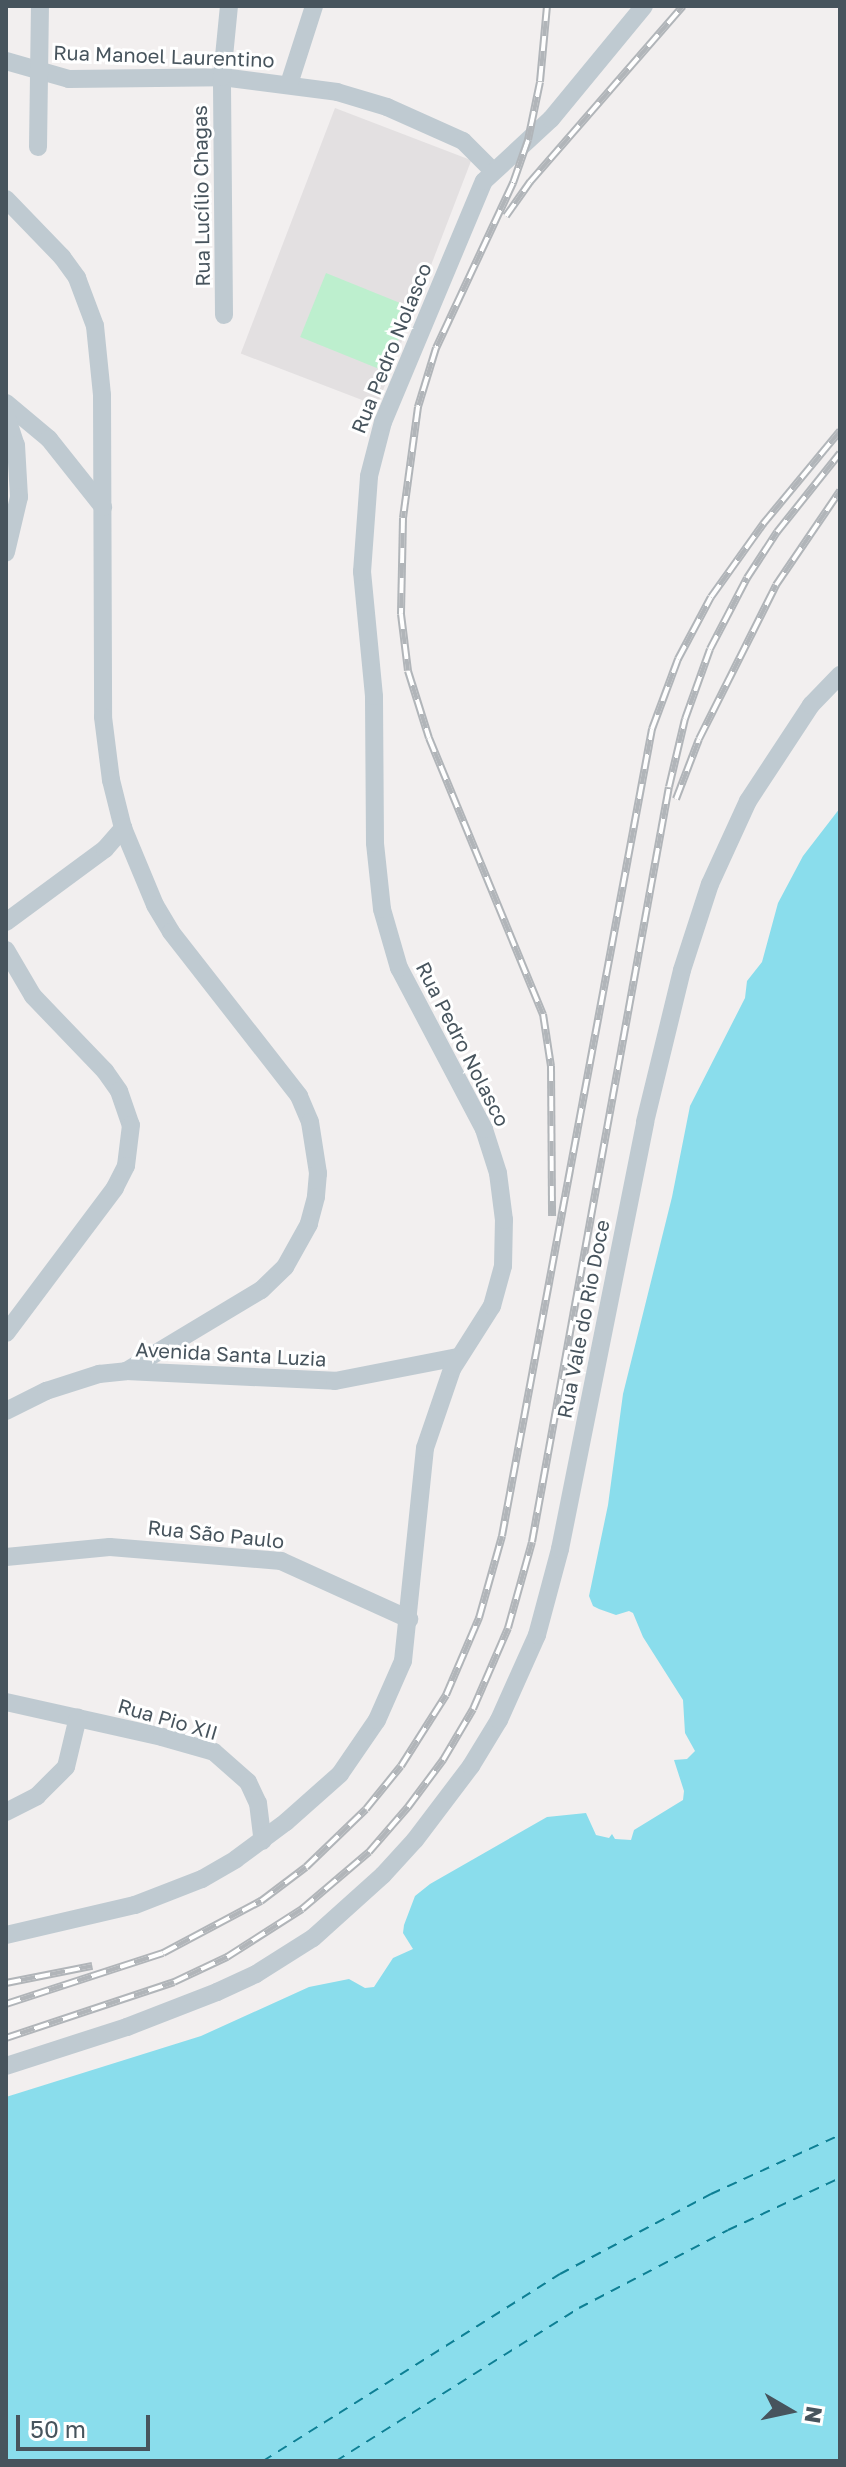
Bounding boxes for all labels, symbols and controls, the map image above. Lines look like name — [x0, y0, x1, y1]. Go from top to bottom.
street label: Rua Manoel Laurentino — [53, 40, 275, 72]
street label: Rua Lucílio Chagas — [187, 105, 215, 287]
street label: Rua Pedro Nolasco — [346, 259, 436, 437]
street label: Rua Pedro Nolasco — [411, 958, 515, 1130]
street label: Rua Vale do Rio Doce — [552, 1218, 614, 1420]
street label: Avenida Santa Luzia — [135, 1337, 327, 1371]
street label: Rua São Paulo — [147, 1515, 285, 1553]
street label: Rua Pio XII — [115, 1693, 221, 1745]
north arrow — [750, 2371, 830, 2451]
scale bar — [20, 2399, 154, 2449]
text: N — [800, 2404, 829, 2425]
text: 50 m — [30, 2414, 86, 2443]

